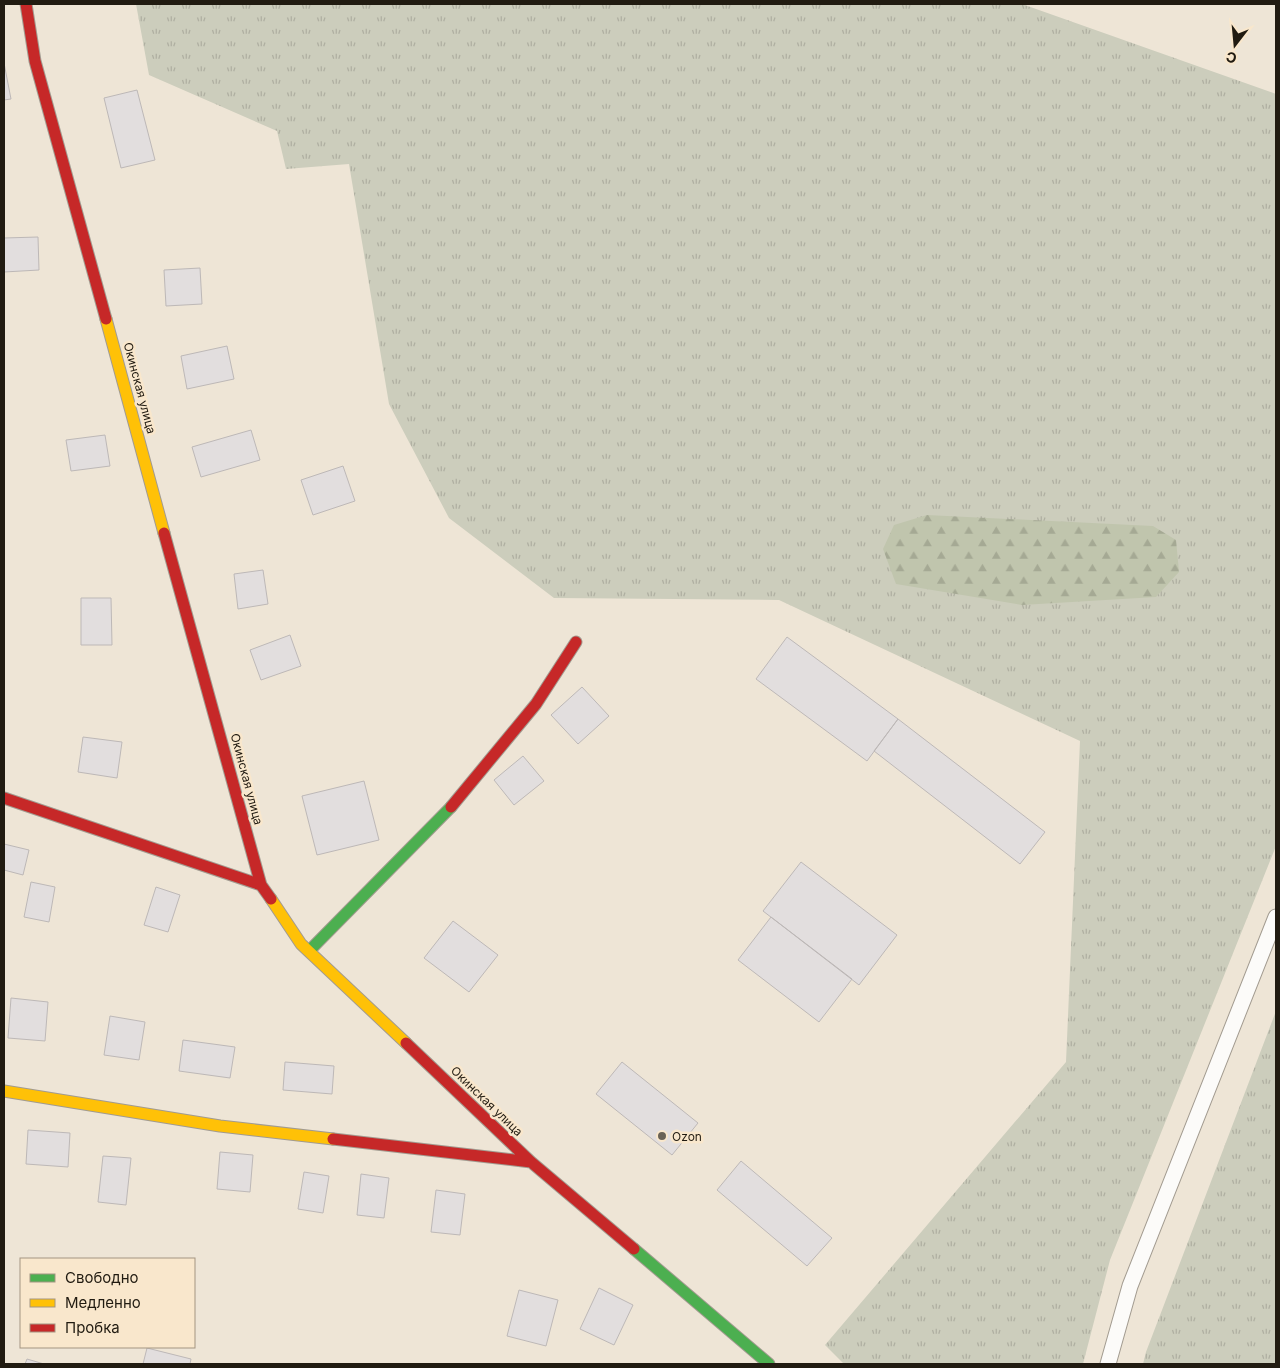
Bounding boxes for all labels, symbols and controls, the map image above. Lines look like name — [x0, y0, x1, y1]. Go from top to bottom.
north arrow — [1210, 20, 1260, 70]
text: С — [1224, 48, 1239, 68]
street label: Окинская улица — [121, 341, 159, 435]
street label: Окинская улица — [228, 732, 266, 826]
street label: Окинская улица — [448, 1063, 526, 1139]
place label: Ozon — [672, 1129, 702, 1144]
marker: Ozon — [656, 1130, 668, 1142]
legend — [20, 1258, 195, 1348]
text: Свободно — [65, 1268, 139, 1287]
text: Медленно — [65, 1293, 141, 1312]
text: Пробка — [65, 1318, 120, 1337]

